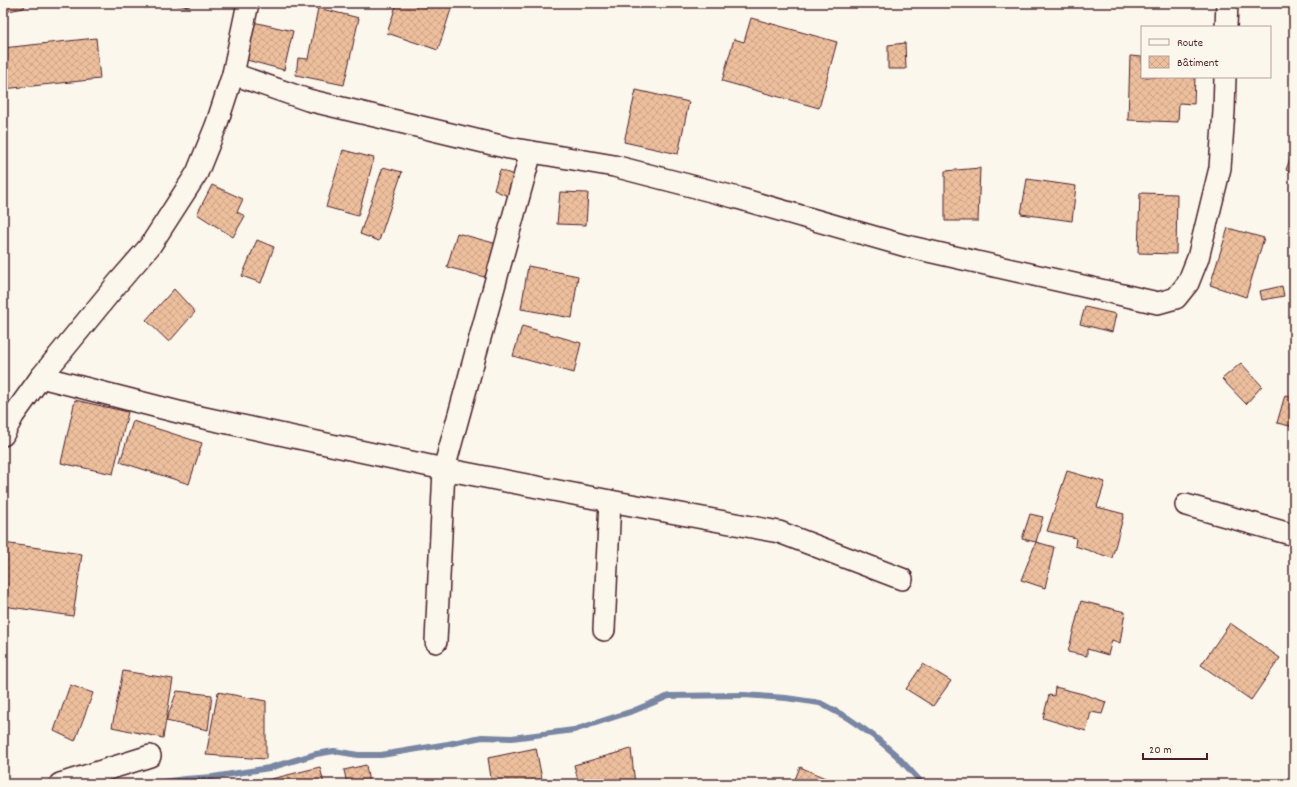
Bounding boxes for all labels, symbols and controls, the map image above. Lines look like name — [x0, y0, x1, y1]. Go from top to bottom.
legend — [1141, 26, 1271, 78]
text: Route — [1177, 35, 1203, 52]
text: Bâtiment — [1177, 55, 1219, 72]
scale bar — [1143, 735, 1207, 761]
text: 20 m — [1149, 742, 1172, 759]

